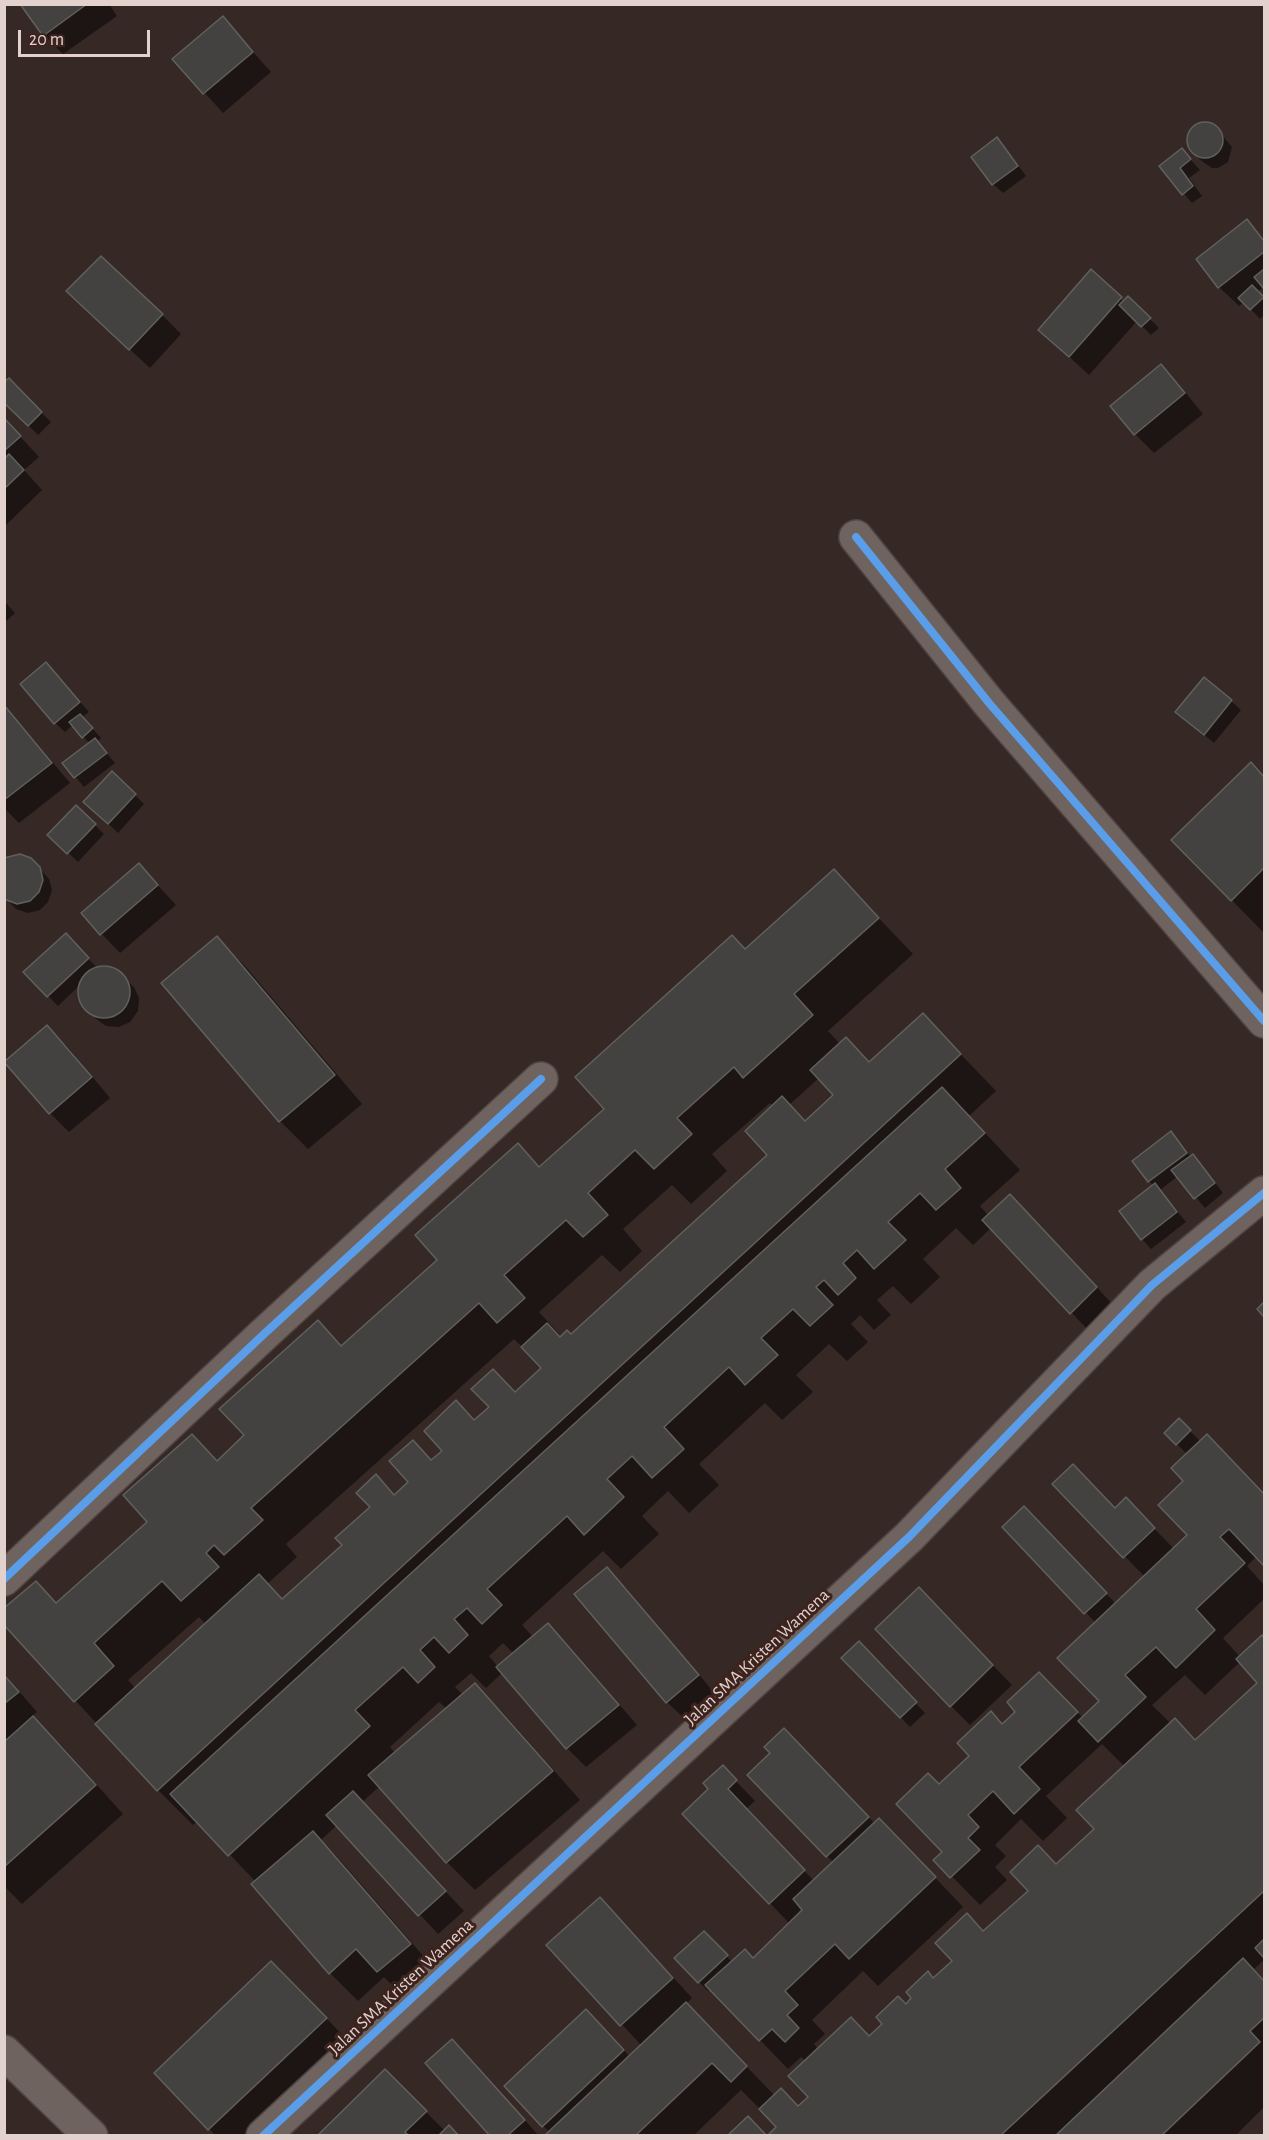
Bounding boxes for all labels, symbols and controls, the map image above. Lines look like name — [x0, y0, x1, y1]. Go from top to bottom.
scale bar — [21, 18, 153, 56]
text: 20 m — [29, 31, 64, 49]
street label: Jalan SMA Kristen Wamena — [680, 1584, 834, 1730]
street label: Jalan SMA Kristen Wamena — [324, 1914, 478, 2060]

